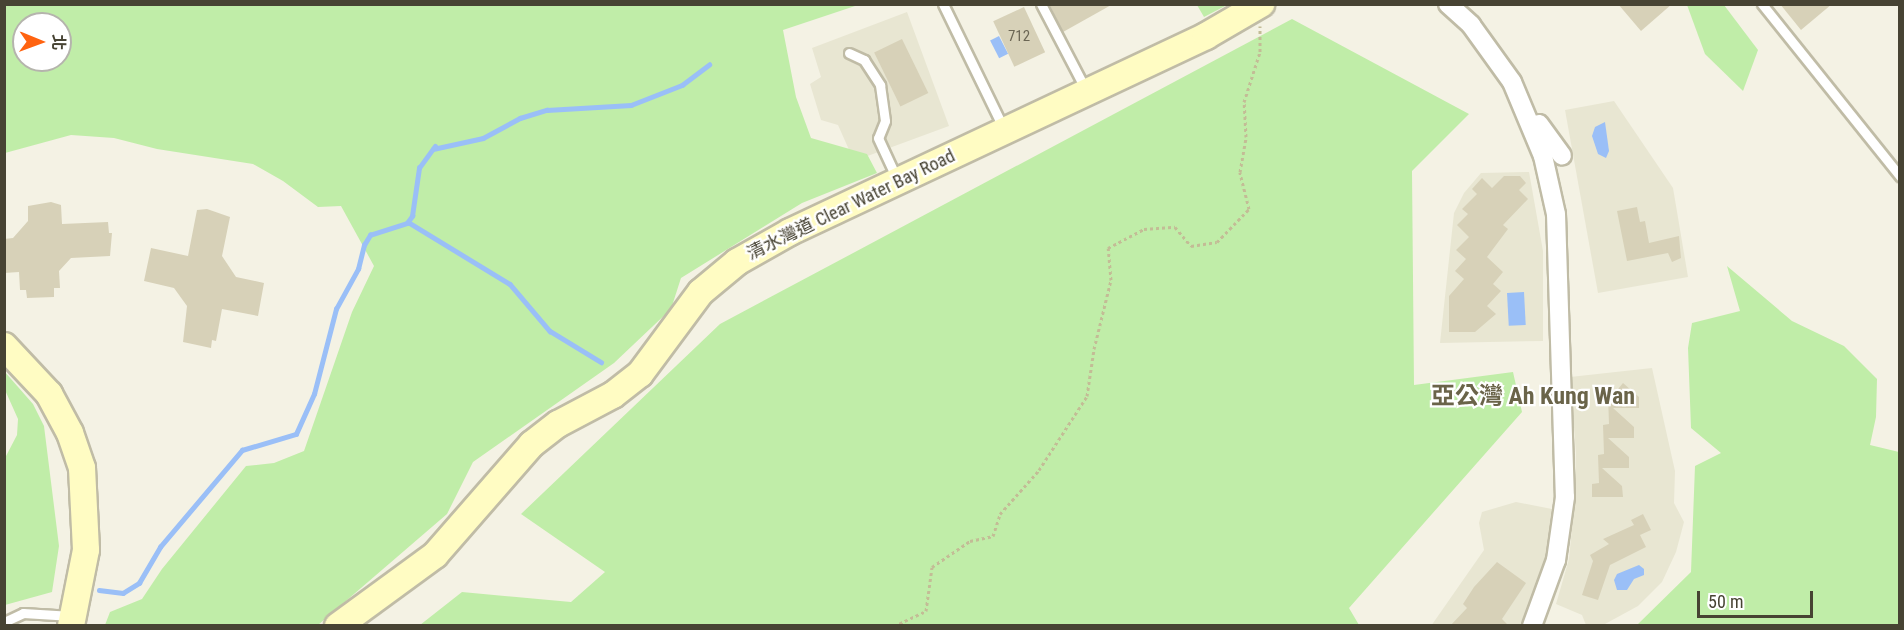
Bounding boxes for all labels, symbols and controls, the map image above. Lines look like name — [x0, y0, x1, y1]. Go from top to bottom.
north arrow — [12, 12, 72, 72]
house number: 712 — [1008, 28, 1030, 46]
text: 北 — [49, 34, 68, 50]
street label: 清水灣道 Clear Water Bay Road — [744, 145, 958, 265]
district label: 亞公灣 Ah Kung Wan — [1431, 383, 1635, 411]
scale bar — [1700, 579, 1816, 617]
text: 50 m — [1708, 591, 1743, 612]

